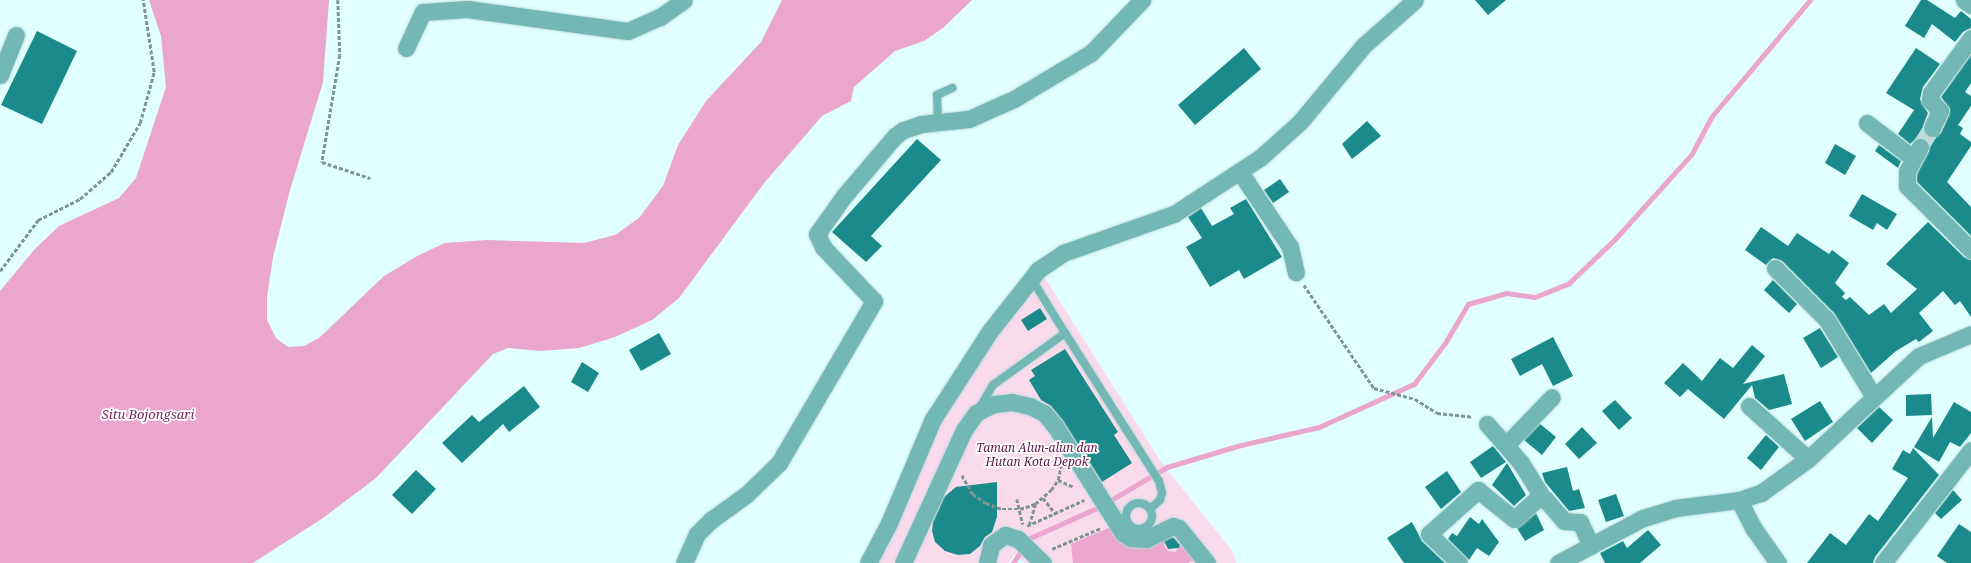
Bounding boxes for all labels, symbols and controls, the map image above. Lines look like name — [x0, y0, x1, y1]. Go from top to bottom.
water label: Situ Bojongsari — [102, 406, 194, 422]
park label: Taman Alun-alun dan Hutan Kota Depok — [976, 441, 1098, 469]

